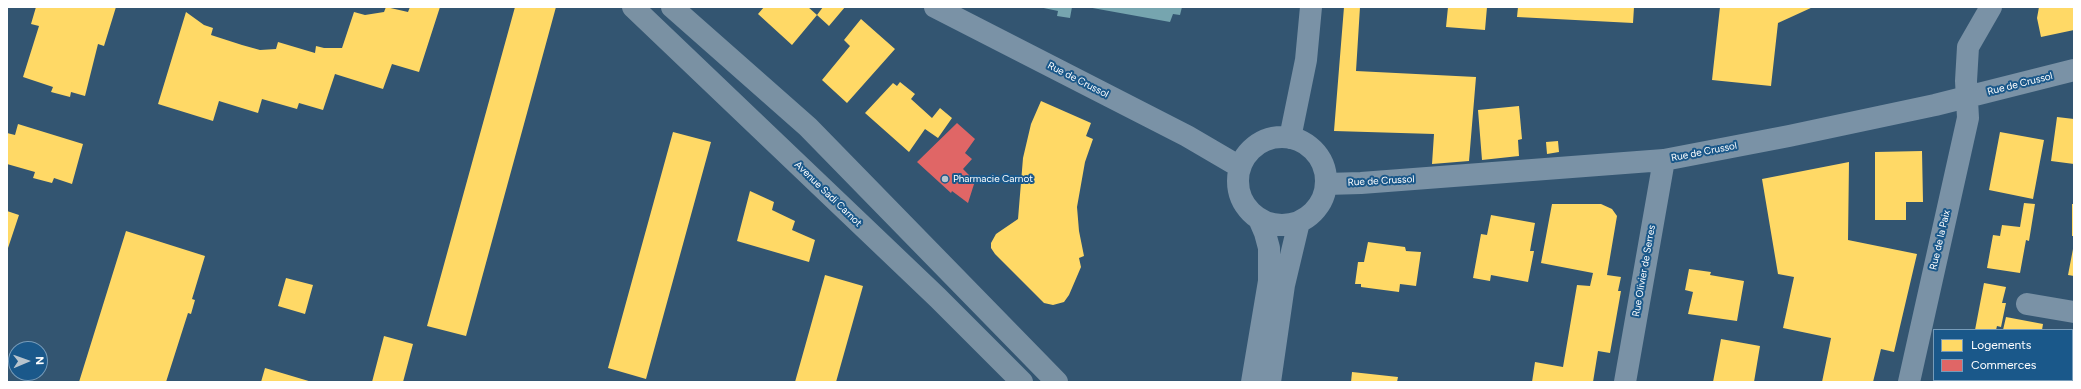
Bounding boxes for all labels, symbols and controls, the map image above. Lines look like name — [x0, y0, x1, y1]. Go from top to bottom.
street label: Rue de Crussol — [1045, 59, 1111, 101]
street label: Rue de Crussol — [1986, 70, 2054, 98]
street label: Rue de Crussol — [1670, 140, 1738, 164]
street label: Avenue Sadi Carnot — [792, 159, 864, 229]
place label: Pharmacie Carnot — [953, 173, 1033, 185]
street label: Rue de Crussol — [1347, 173, 1415, 189]
marker: Pharmacie Carnot — [940, 174, 950, 184]
street label: Rue de la Paix — [1927, 209, 1953, 271]
street label: Rue Olivier de Serres — [1630, 224, 1658, 318]
legend — [1933, 329, 2073, 381]
text: Logements — [1971, 338, 2031, 352]
north arrow — [8, 341, 48, 381]
text: N — [33, 356, 46, 365]
text: Commerces — [1971, 358, 2036, 372]

